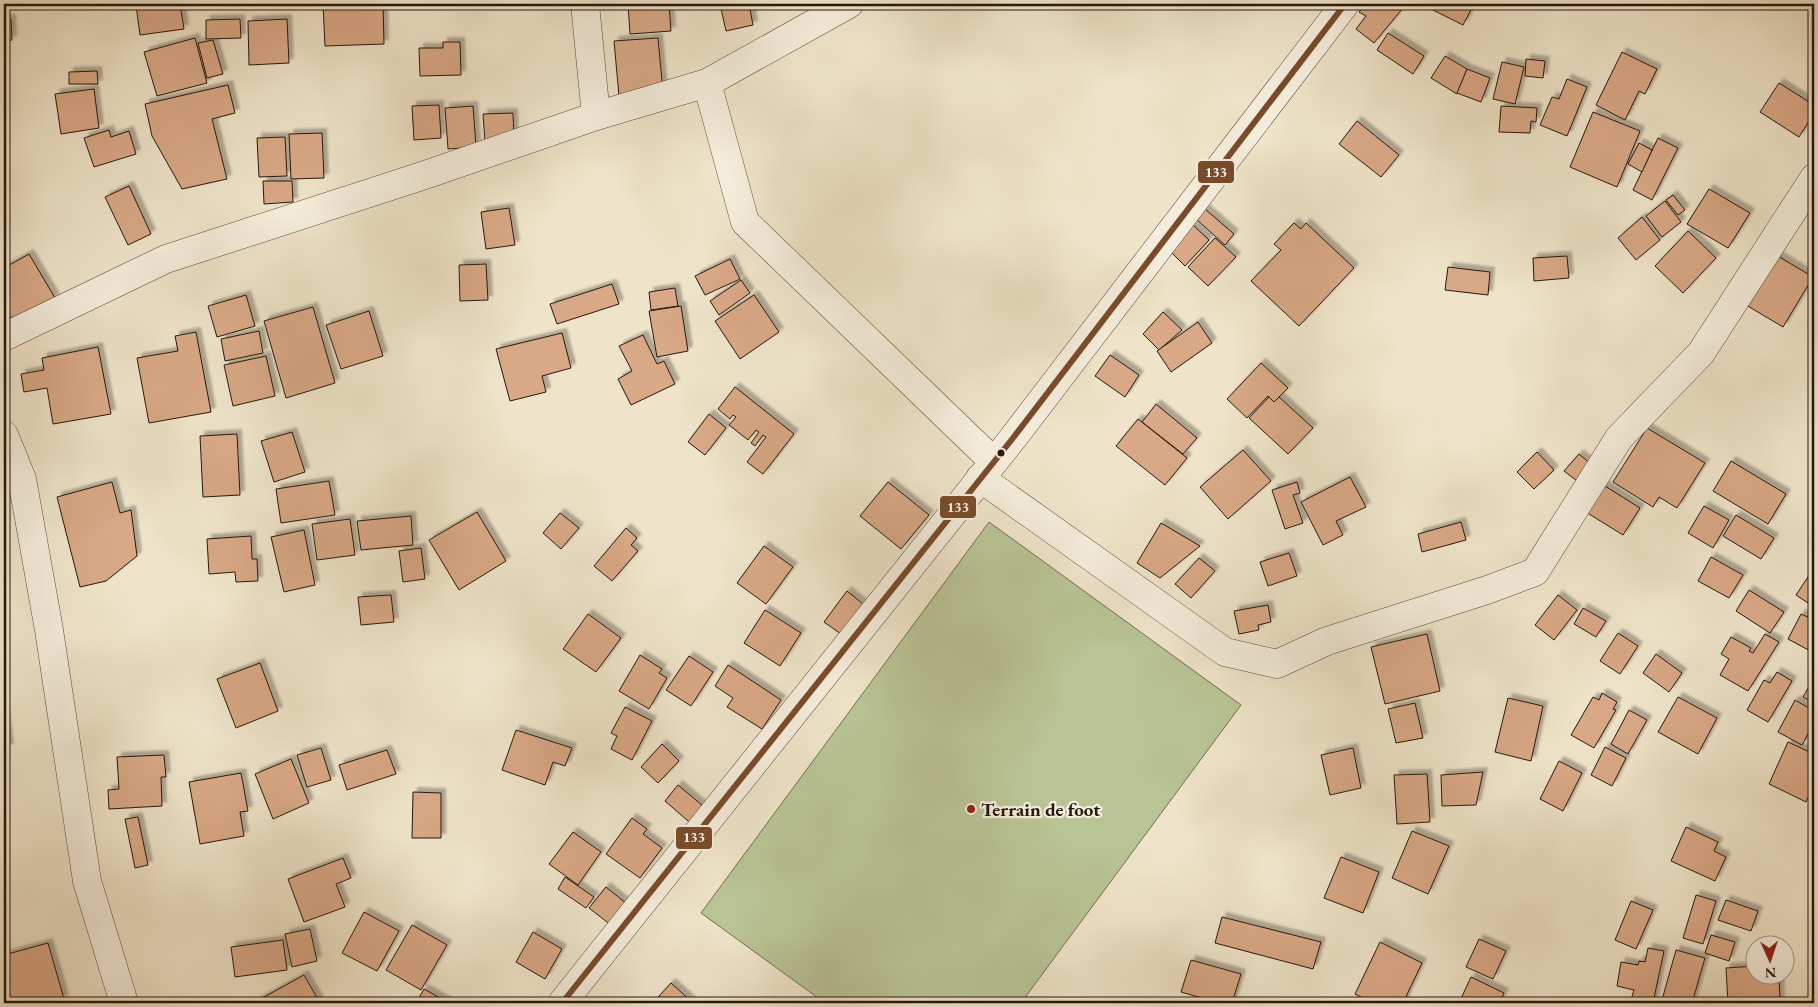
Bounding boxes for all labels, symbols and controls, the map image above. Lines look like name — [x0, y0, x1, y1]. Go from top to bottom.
line badge: 133 — [1197, 160, 1235, 184]
text: 133 — [1205, 163, 1227, 181]
unlabelled marker — [996, 448, 1006, 458]
line badge: 133 — [939, 495, 977, 519]
text: 133 — [947, 498, 969, 516]
place label: Terrain de foot — [981, 797, 1100, 822]
marker: Terrain de foot — [965, 803, 977, 815]
line badge: 133 — [675, 826, 713, 850]
text: 133 — [683, 828, 705, 846]
north arrow — [1746, 934, 1796, 984]
text: N — [1764, 964, 1777, 982]

